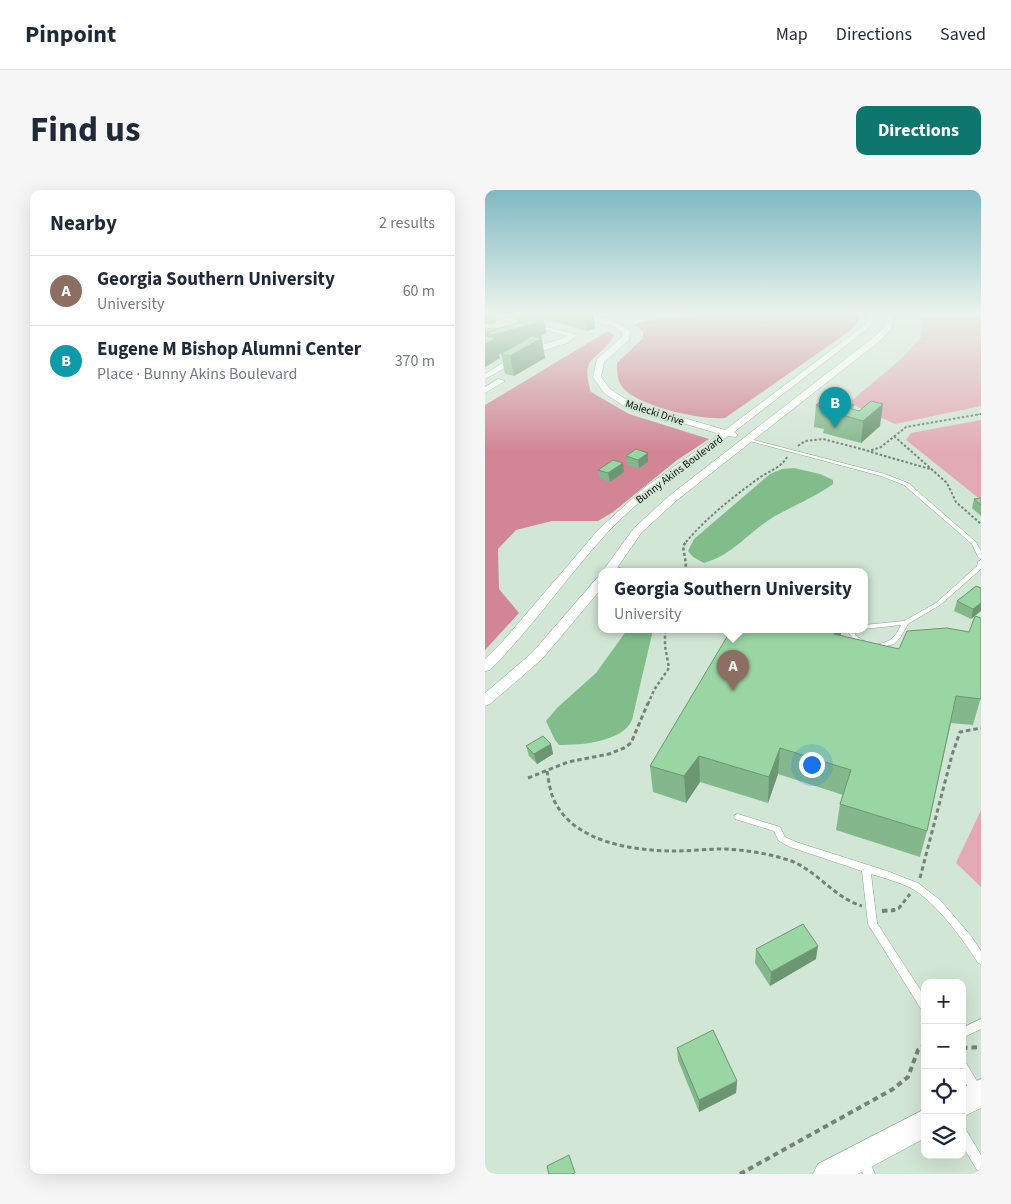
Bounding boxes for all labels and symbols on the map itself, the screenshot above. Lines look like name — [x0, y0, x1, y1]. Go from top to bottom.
pin: B — [819, 387, 851, 428]
street label: Malecki Drive — [624, 396, 687, 429]
street label: Bunny Akins Boulevard — [633, 432, 726, 507]
pin: A — [717, 650, 749, 691]
your location — [799, 752, 825, 778]

